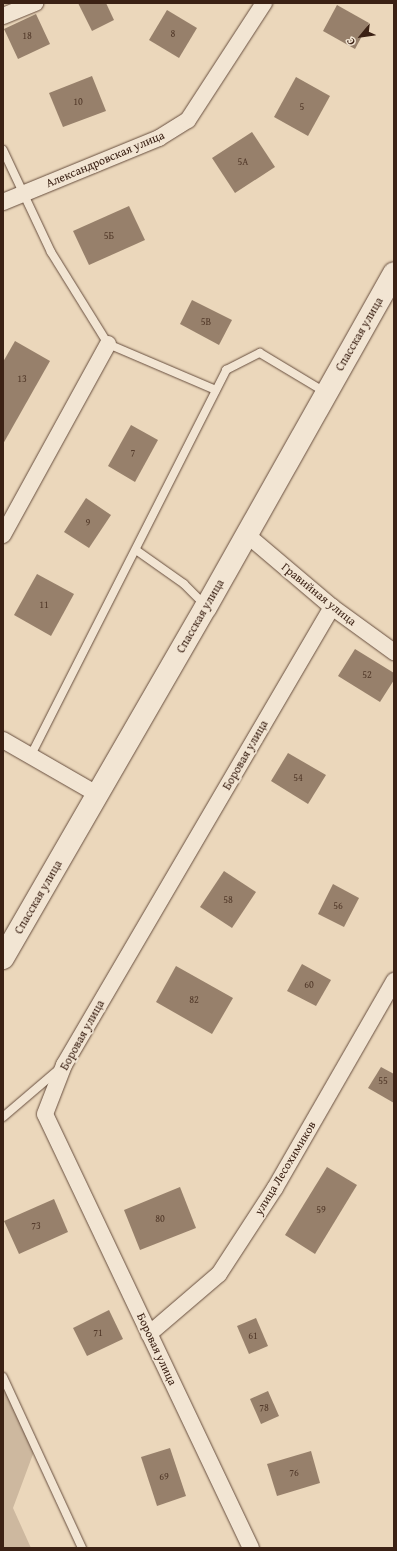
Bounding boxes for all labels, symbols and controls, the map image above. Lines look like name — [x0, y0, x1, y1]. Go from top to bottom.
north arrow — [341, 16, 381, 56]
house number: 8 — [171, 28, 175, 40]
house number: 18 — [22, 30, 32, 42]
text: С — [342, 35, 359, 48]
house number: 10 — [73, 96, 83, 108]
house number: 5 — [300, 101, 304, 113]
street label: Александровская улица — [44, 128, 166, 190]
house number: 5А — [238, 156, 248, 168]
house number: 5Б — [104, 230, 114, 242]
street label: Спасская улица — [332, 295, 386, 373]
house number: 5В — [201, 316, 211, 328]
house number: 13 — [17, 373, 27, 385]
house number: 7 — [131, 447, 135, 459]
house number: 9 — [86, 517, 90, 529]
street label: Гравийная улица — [279, 559, 359, 629]
street label: Спасская улица — [173, 577, 227, 655]
house number: 11 — [39, 599, 49, 611]
house number: 52 — [362, 669, 372, 681]
street label: Боровая улица — [219, 718, 271, 792]
house number: 54 — [293, 772, 303, 784]
street label: Спасская улица — [11, 858, 65, 936]
house number: 58 — [223, 894, 233, 906]
house number: 56 — [333, 900, 343, 912]
house number: 60 — [304, 979, 314, 991]
house number: 82 — [189, 994, 199, 1006]
street label: Боровая улица — [57, 997, 107, 1073]
house number: 55 — [378, 1075, 388, 1087]
street label: улица Лесохимиков — [251, 1118, 319, 1218]
house number: 59 — [316, 1204, 326, 1216]
house number: 80 — [155, 1213, 165, 1225]
house number: 73 — [31, 1220, 41, 1232]
street label: Боровая улица — [134, 1311, 180, 1387]
house number: 71 — [93, 1327, 103, 1339]
house number: 61 — [248, 1330, 258, 1342]
house number: 78 — [259, 1402, 269, 1414]
house number: 76 — [289, 1467, 299, 1479]
house number: 69 — [159, 1471, 169, 1483]

